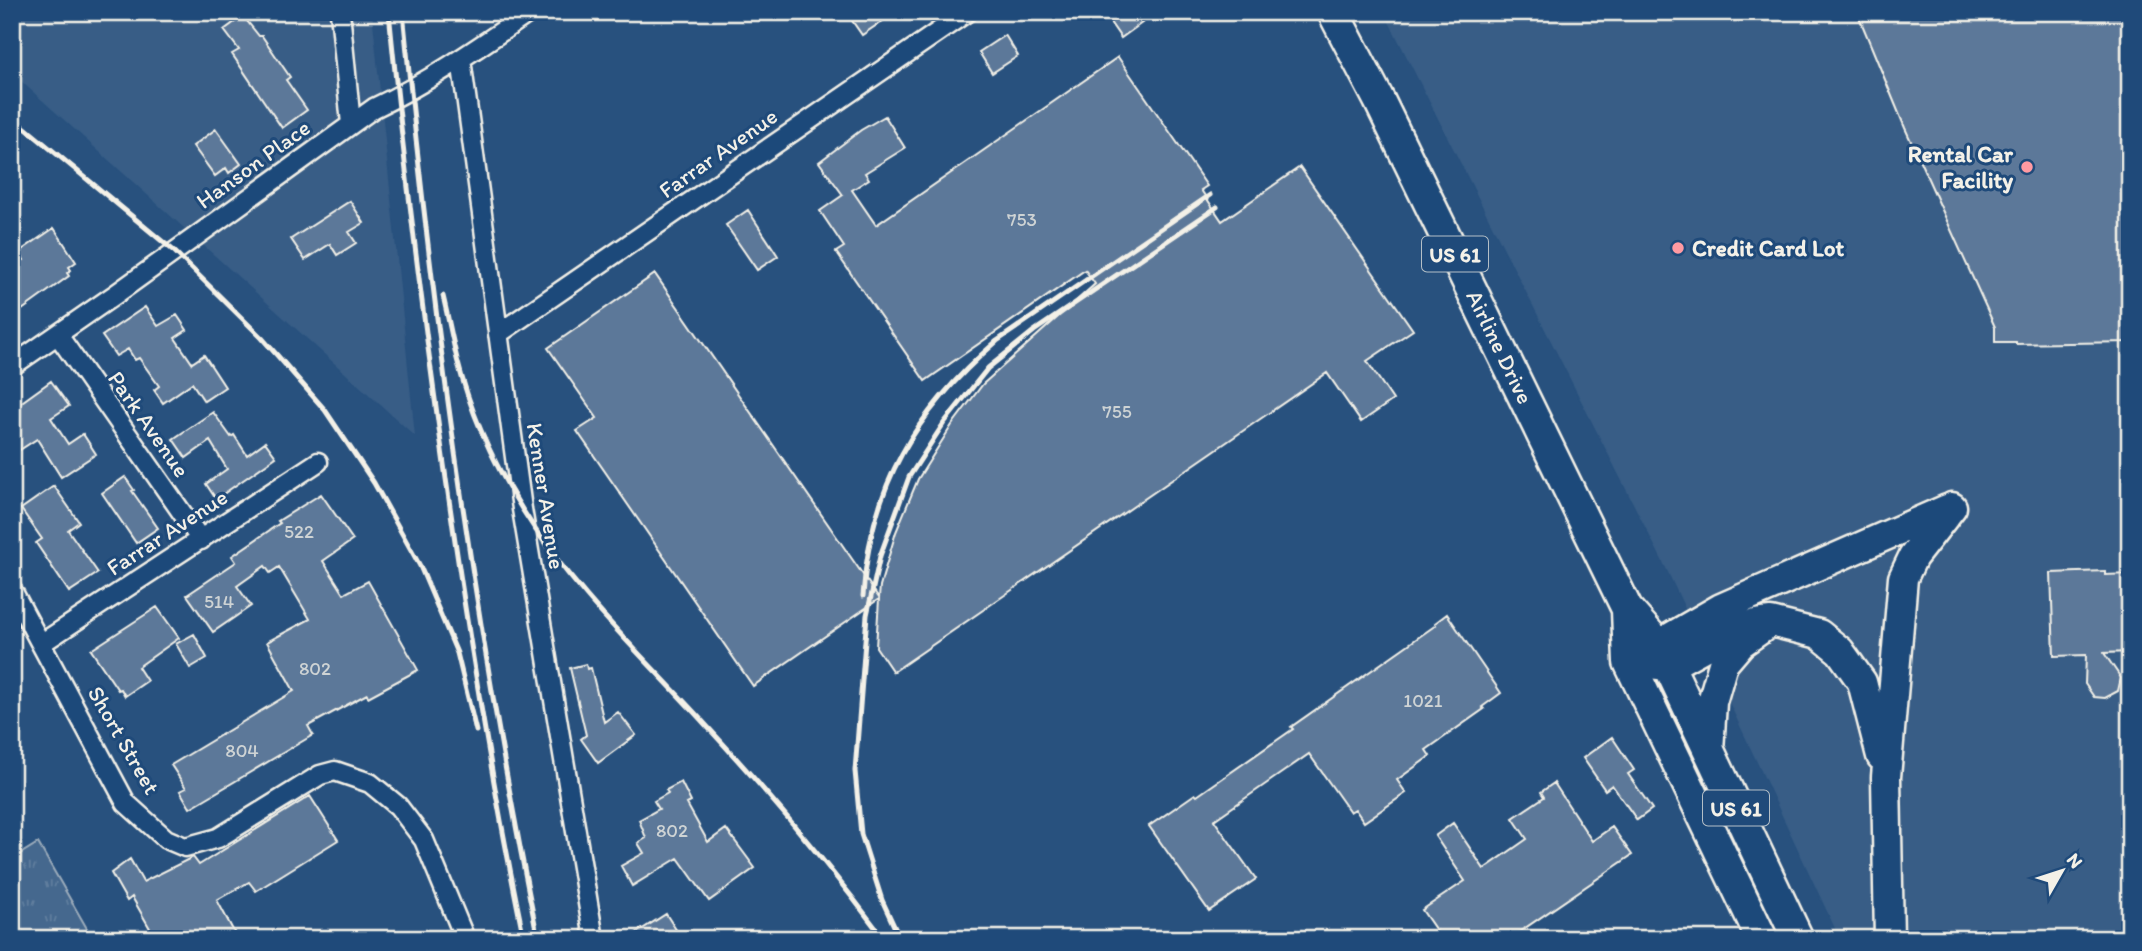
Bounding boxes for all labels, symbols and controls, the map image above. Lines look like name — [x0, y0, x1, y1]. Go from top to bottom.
street label: Farrar Avenue — [653, 102, 783, 204]
street label: Hanson Place — [191, 113, 315, 215]
place label: Rental Car Facility — [1908, 140, 2014, 194]
marker: Rental Car Facility — [2019, 159, 2035, 175]
house number: 753 — [1007, 208, 1037, 231]
place label: Credit Card Lot — [1692, 234, 1844, 262]
road number: US 61 — [1422, 236, 1488, 272]
marker: Credit Card Lot — [1670, 240, 1686, 256]
street label: Airline Drive — [1460, 285, 1540, 409]
street label: Park Avenue — [102, 365, 196, 483]
house number: 755 — [1102, 400, 1132, 423]
street label: Kenner Avenue — [521, 421, 571, 571]
street label: Farrar Avenue — [101, 483, 233, 581]
house number: 522 — [284, 520, 314, 543]
house number: 514 — [204, 590, 234, 613]
house number: 802 — [299, 657, 331, 680]
street label: Short Street — [82, 681, 166, 799]
house number: 1021 — [1403, 689, 1443, 712]
house number: 804 — [225, 739, 259, 762]
road number: US 61 — [1703, 790, 1769, 826]
house number: 802 — [656, 819, 688, 842]
north arrow — [2026, 836, 2096, 906]
text: N — [2062, 848, 2088, 873]

